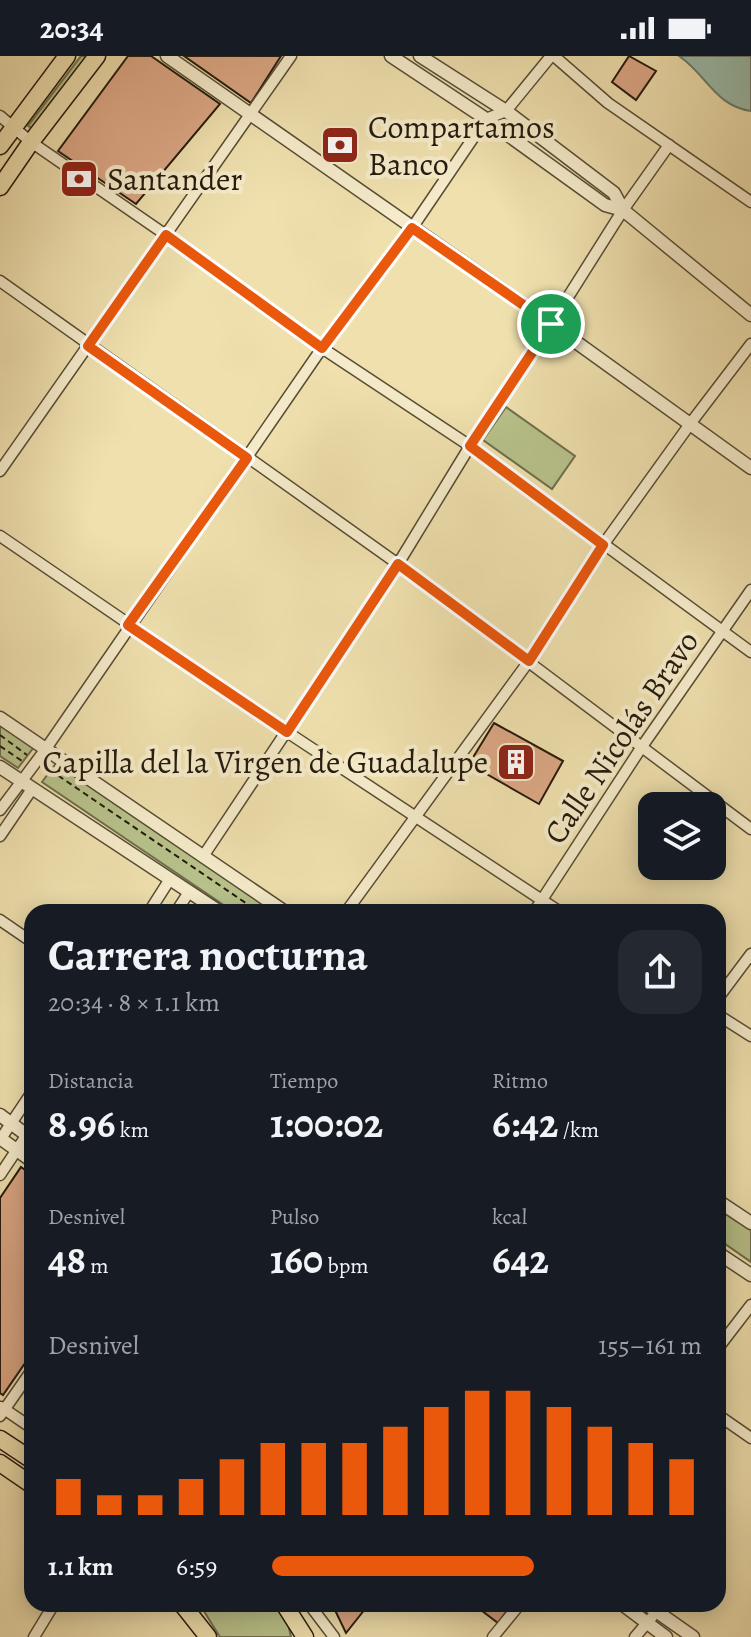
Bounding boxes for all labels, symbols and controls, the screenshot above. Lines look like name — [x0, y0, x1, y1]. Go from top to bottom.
text: 20:34 — [40, 8, 104, 48]
place label: Compartamos Banco — [368, 105, 555, 186]
bank icon: Compartamos Banco — [319, 124, 361, 166]
place label: Santander — [107, 157, 243, 201]
bank icon: Santander — [58, 158, 100, 200]
pin — [517, 290, 585, 358]
icon: arrive — [529, 302, 573, 346]
street label: Calle Nicolás Bravo — [533, 622, 709, 852]
place label: Capilla del la Virgen de Guadalupe — [43, 740, 488, 784]
building icon: Capilla del la Virgen de Guadalupe — [495, 741, 537, 783]
map controls — [638, 792, 726, 880]
button: layers — [638, 792, 726, 880]
text: Carrera nocturna — [48, 925, 368, 985]
button: share — [618, 930, 702, 1014]
text: 20:34 · 8 × 1.1 km — [48, 985, 220, 1020]
text: Distancia — [48, 1066, 134, 1096]
text: Tiempo — [270, 1066, 338, 1096]
text: Ritmo — [492, 1066, 548, 1096]
text: 8.96 — [48, 1096, 115, 1151]
text: 1:00:02 — [270, 1096, 383, 1151]
text: 6:42 — [492, 1096, 558, 1151]
text: km — [115, 1115, 149, 1145]
text: /km — [558, 1115, 599, 1145]
text: Desnivel — [48, 1202, 125, 1232]
text: Pulso — [270, 1202, 319, 1232]
text: kcal — [492, 1202, 527, 1232]
text: 48 — [48, 1232, 86, 1287]
text: 160 — [270, 1232, 323, 1287]
text: 642 — [492, 1232, 549, 1287]
text: m — [86, 1251, 109, 1281]
text: bpm — [323, 1251, 369, 1281]
text: Desnivel — [48, 1328, 139, 1363]
text: 155–161 m — [598, 1328, 702, 1363]
text: 1.1 km — [48, 1549, 114, 1584]
text: 6:59 — [176, 1549, 217, 1584]

